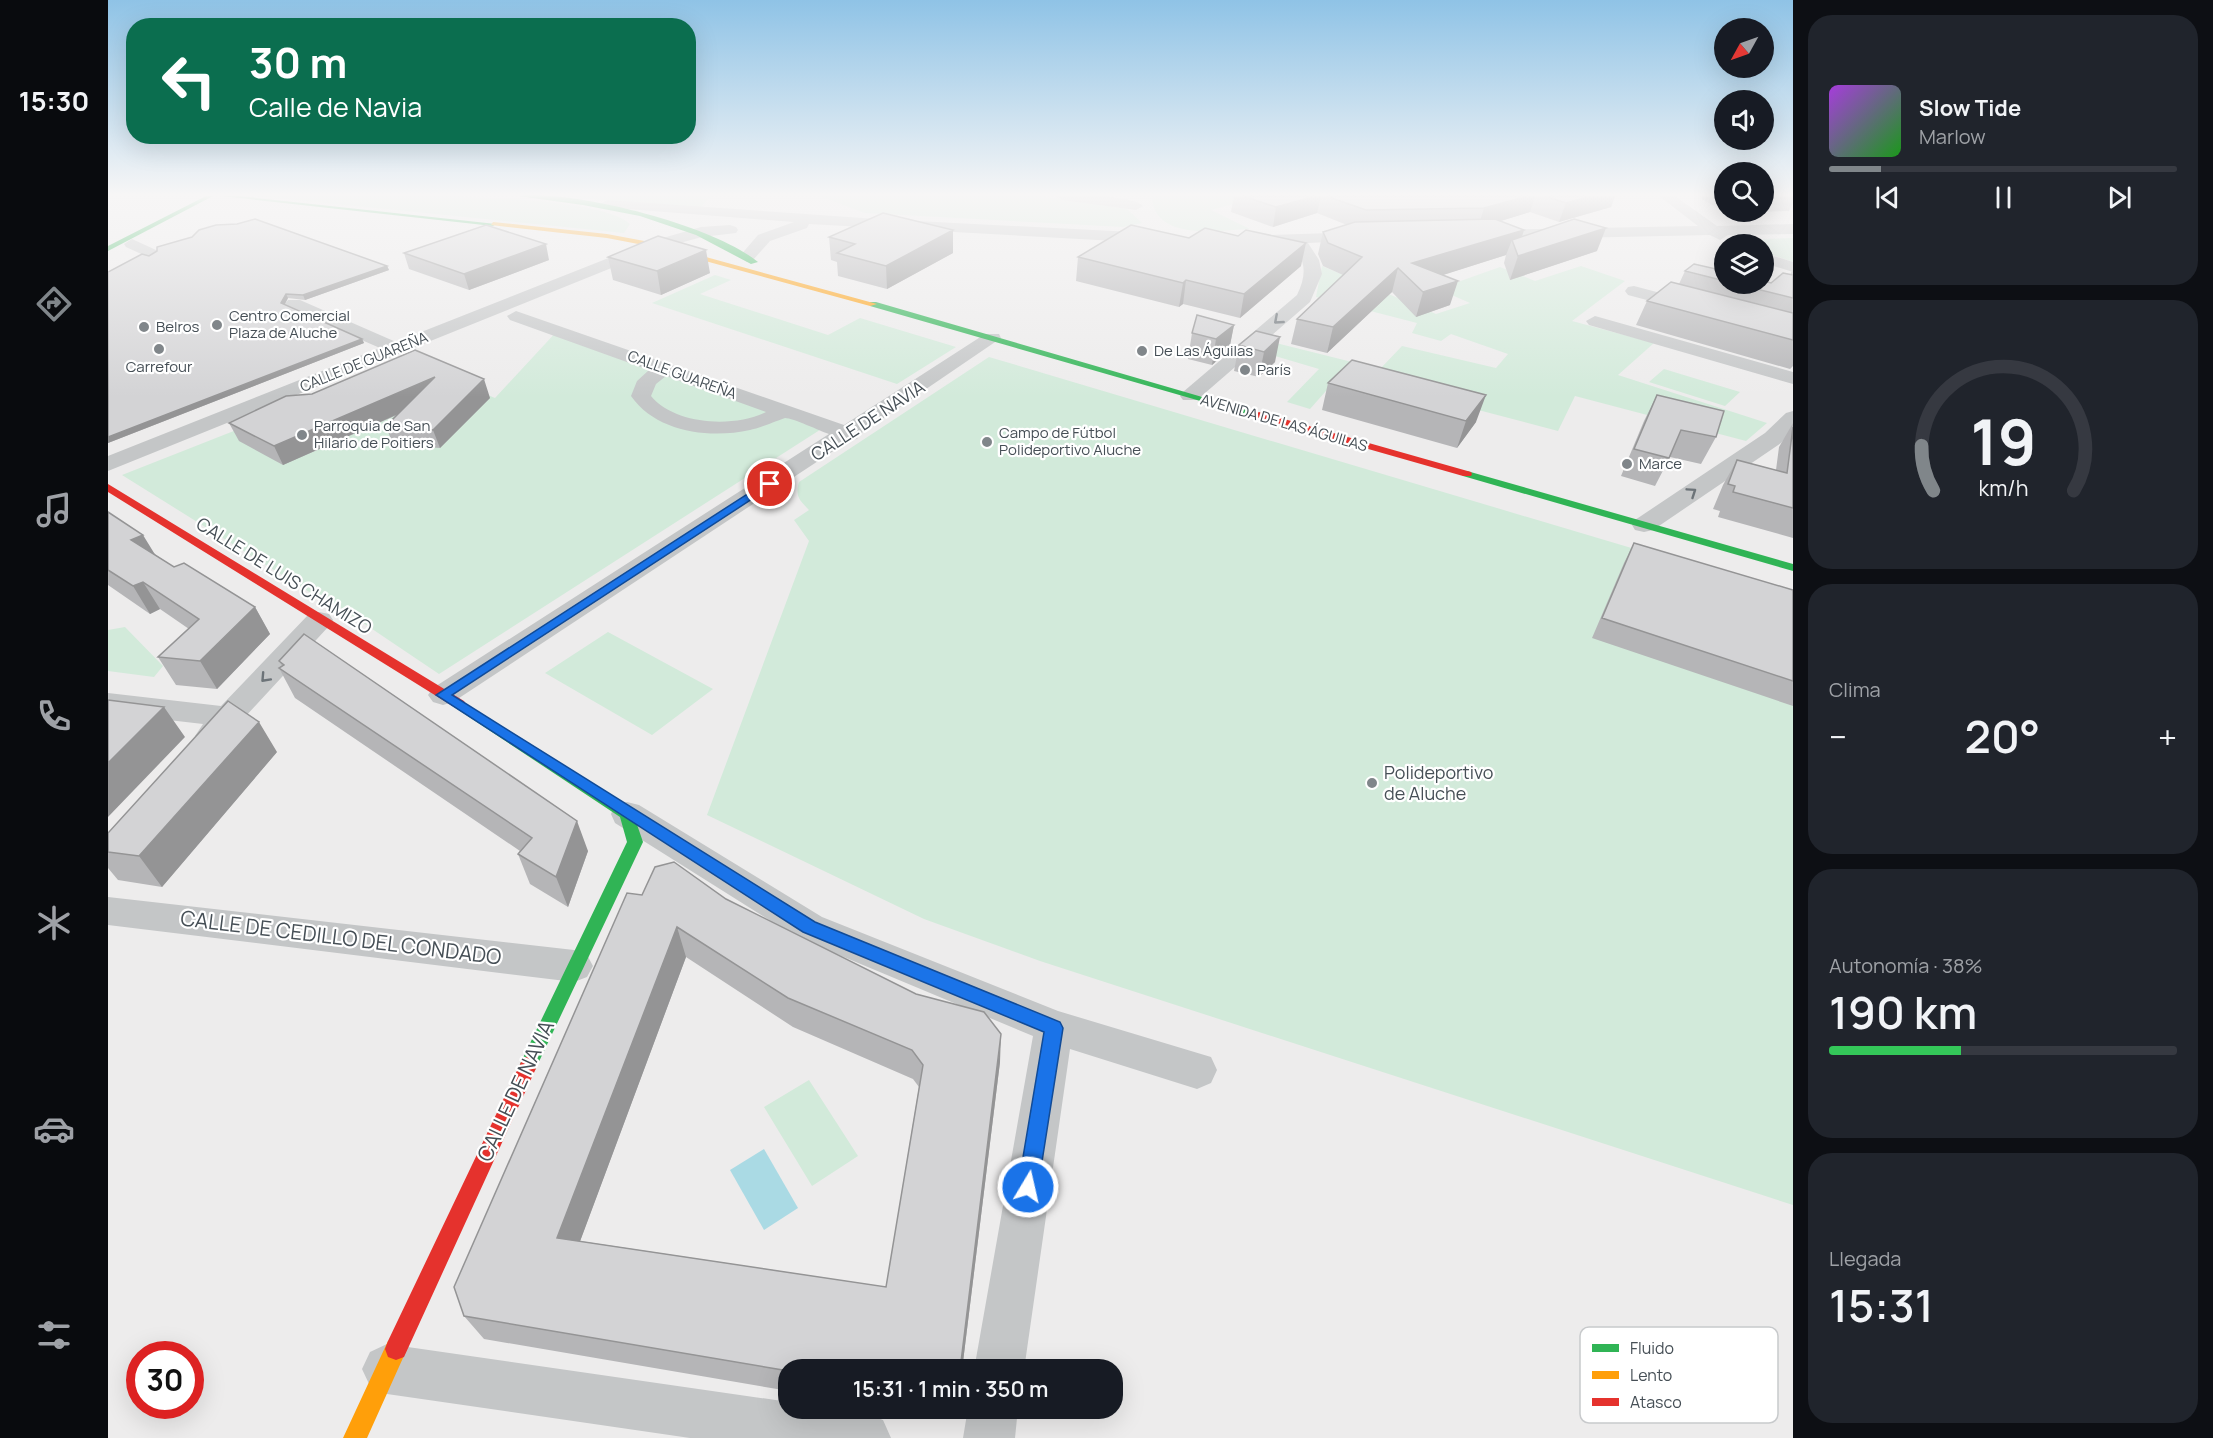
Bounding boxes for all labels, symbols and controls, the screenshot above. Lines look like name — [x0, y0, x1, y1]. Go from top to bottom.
north arrow — [1714, 18, 1774, 78]
map controls — [1714, 18, 1774, 294]
text: 30 m — [249, 33, 347, 91]
icon: left — [150, 42, 228, 120]
text: 15:30 — [19, 82, 89, 119]
text: Calle de Navia — [249, 88, 422, 125]
button: sound — [1714, 90, 1774, 150]
text: Slow Tide — [1919, 93, 2021, 123]
text: Marlow — [1919, 123, 1986, 150]
button: search — [1714, 162, 1774, 222]
icon: previous — [1871, 181, 1904, 214]
icon: pause — [1987, 181, 2020, 214]
icon: next — [2103, 181, 2136, 214]
button: layers — [1714, 234, 1774, 294]
icon: directions — [33, 283, 75, 325]
place label: Centro Comercial Plaza de Aluche — [229, 305, 350, 343]
one-way arrow — [1274, 313, 1285, 324]
place label: Belros — [156, 316, 200, 337]
marker: Centro Comercial Plaza de Aluche — [210, 318, 224, 332]
marker: Belros — [137, 320, 151, 334]
street label: CALLE DE GUAREÑA — [297, 326, 431, 397]
place label: De Las Águilas — [1154, 340, 1253, 361]
marker: Carrefour — [152, 342, 166, 356]
marker: De Las Águilas — [1135, 344, 1149, 358]
street label: CALLE GUAREÑA — [625, 345, 740, 404]
place label: Carrefour — [126, 356, 193, 377]
place label: París — [1257, 359, 1291, 380]
marker: París — [1238, 363, 1252, 377]
street label: CALLE DE NAVIA — [806, 374, 929, 466]
street label: AVENIDA DE LAS ÁGUILAS — [1198, 389, 1370, 456]
text: 19 — [1970, 399, 2036, 485]
place label: Parroquia de San Hilario de Poitiers — [314, 415, 434, 453]
place label: Campo de Fútbol Polideportivo Aluche — [999, 422, 1141, 460]
marker: Parroquia de San Hilario de Poitiers — [295, 428, 309, 442]
marker: Campo de Fútbol Polideportivo Aluche — [980, 435, 994, 449]
place label: Marce — [1639, 453, 1682, 474]
marker: Marce — [1620, 457, 1634, 471]
pin — [744, 458, 795, 509]
icon: arrive — [753, 467, 786, 500]
text: km/h — [1978, 474, 2028, 503]
one-way arrow — [1686, 488, 1697, 499]
icon: music — [33, 489, 75, 531]
street label: CALLE DE LUIS CHAMIZO — [192, 511, 377, 639]
one-way arrow — [261, 670, 272, 681]
text: Clima — [1829, 676, 1881, 703]
icon: phone — [33, 695, 75, 737]
text: 20° — [1965, 705, 2040, 767]
text: − — [1829, 714, 1847, 759]
text: + — [2158, 714, 2177, 759]
place label: Polideportivo de Aluche — [1384, 760, 1493, 805]
marker: Polideportivo de Aluche — [1365, 776, 1379, 790]
icon: climate — [33, 902, 75, 944]
street label: CALLE DE CEDILLO DEL CONDADO — [179, 903, 503, 971]
text: Autonomía · 38% — [1829, 952, 1983, 979]
text: 190 km — [1829, 981, 1977, 1043]
street label: CALLE DE NAVIA — [470, 1015, 560, 1166]
icon: car — [33, 1108, 75, 1150]
position arrow — [996, 1155, 1060, 1219]
text: Llegada — [1829, 1245, 1901, 1272]
text: 15:31 — [1829, 1274, 1934, 1336]
icon: filters — [33, 1314, 75, 1356]
legend — [1580, 1327, 1778, 1423]
text: Fluido — [1630, 1337, 1674, 1359]
speed limit sign: 30 — [126, 1341, 204, 1419]
text: Lento — [1630, 1364, 1672, 1386]
text: 15:31 · 1 min · 350 m — [853, 1374, 1048, 1404]
text: Atasco — [1630, 1391, 1682, 1413]

